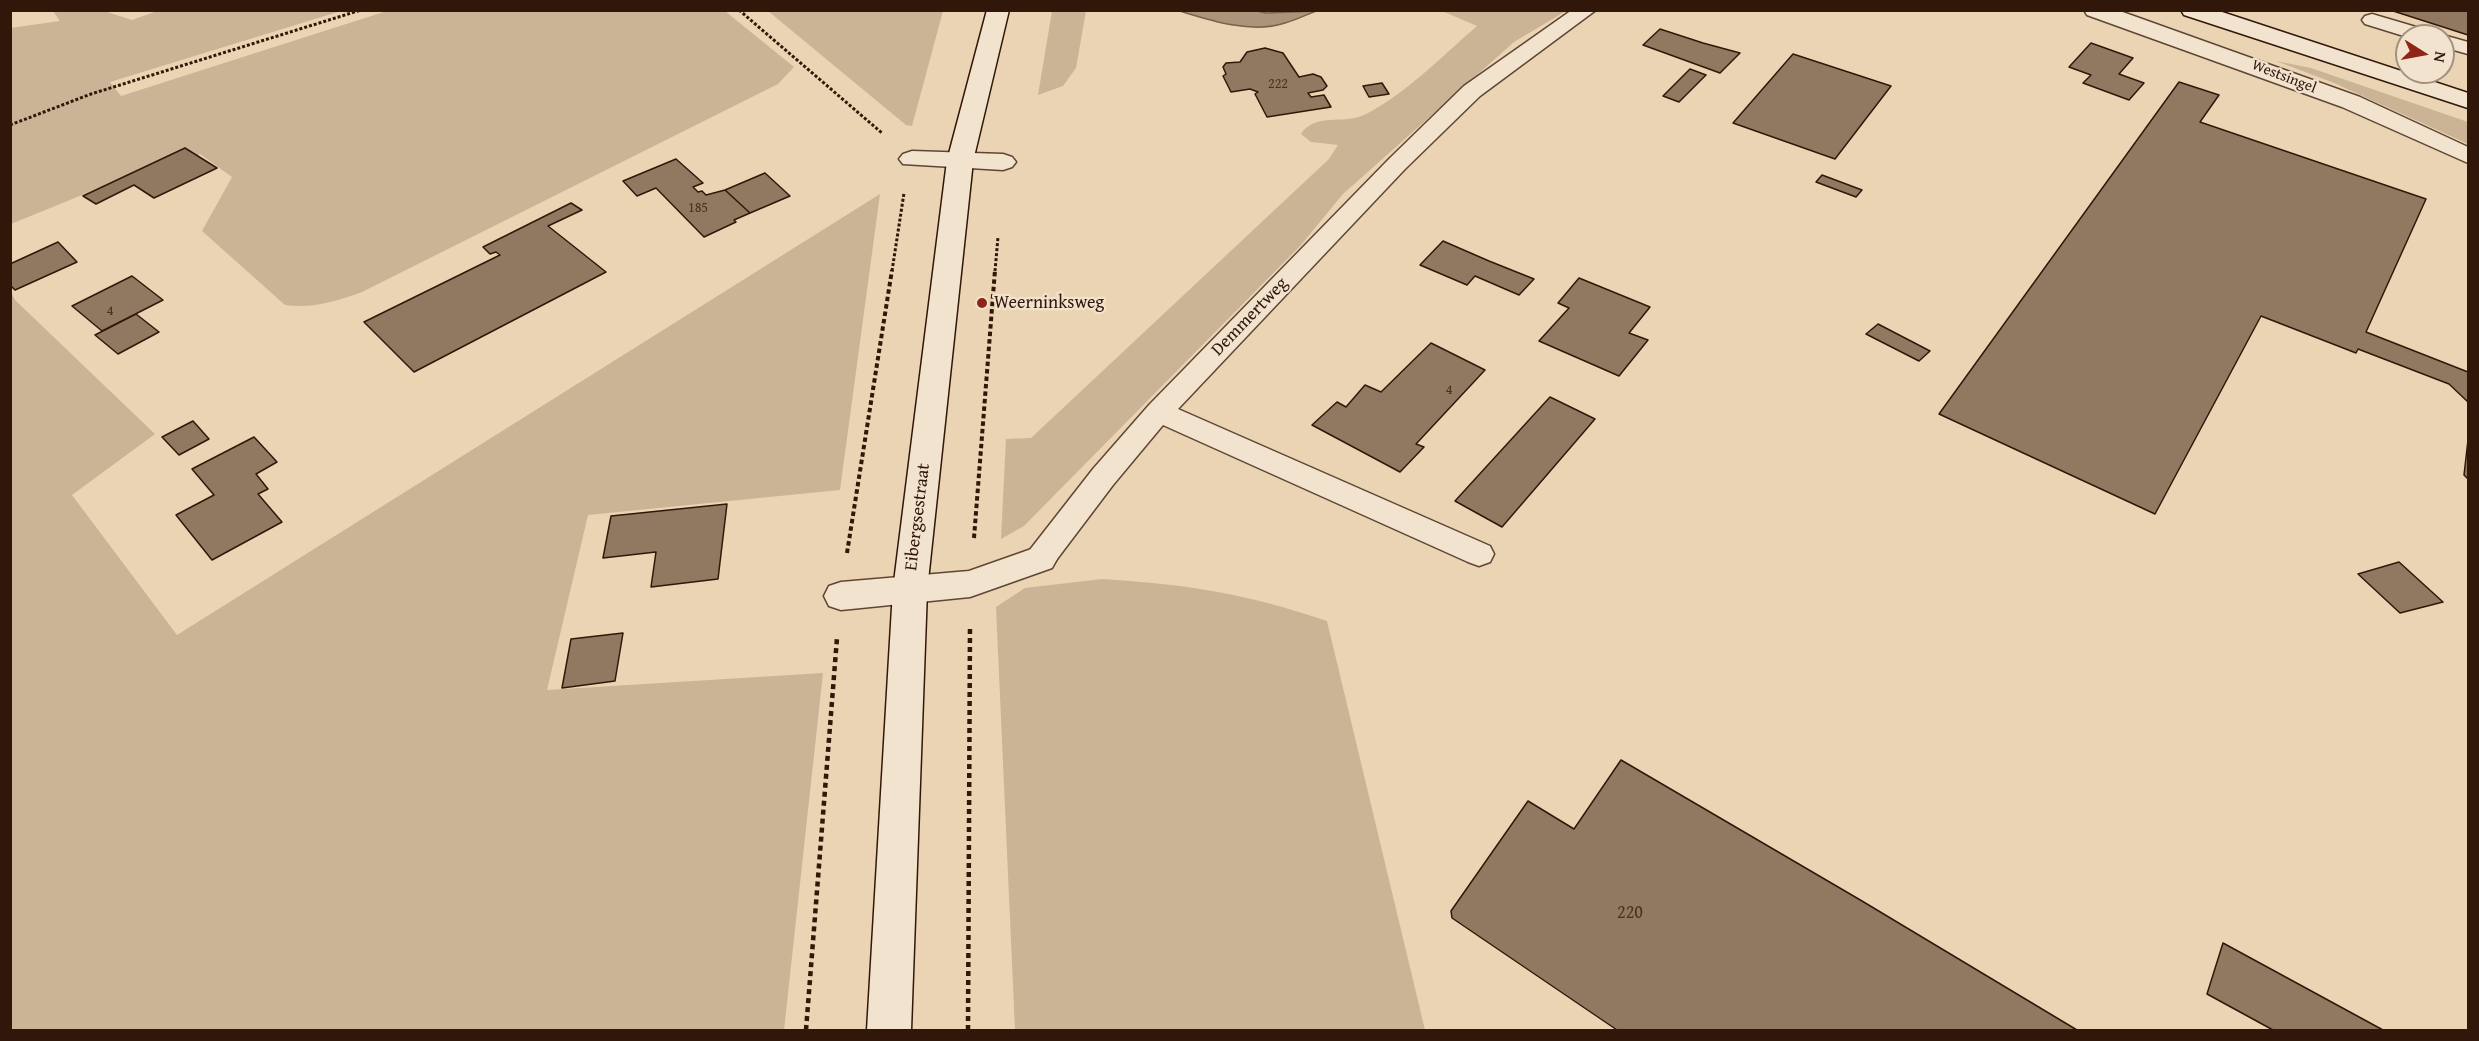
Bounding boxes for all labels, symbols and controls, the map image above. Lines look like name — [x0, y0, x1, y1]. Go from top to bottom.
north arrow — [2395, 24, 2455, 84]
text: N — [2428, 50, 2454, 65]
street label: Westsingel — [2249, 56, 2319, 98]
house number: 222 — [1268, 76, 1288, 92]
house number: 185 — [688, 200, 708, 216]
street label: Demmertweg — [1207, 273, 1293, 361]
place label: Weerninksweg — [994, 292, 1104, 314]
marker: Weerninksweg — [975, 296, 989, 310]
house number: 4 — [106, 302, 114, 320]
house number: 4 — [1445, 381, 1453, 399]
street label: Eibergsestraat — [901, 462, 935, 572]
house number: 220 — [1617, 902, 1643, 924]

